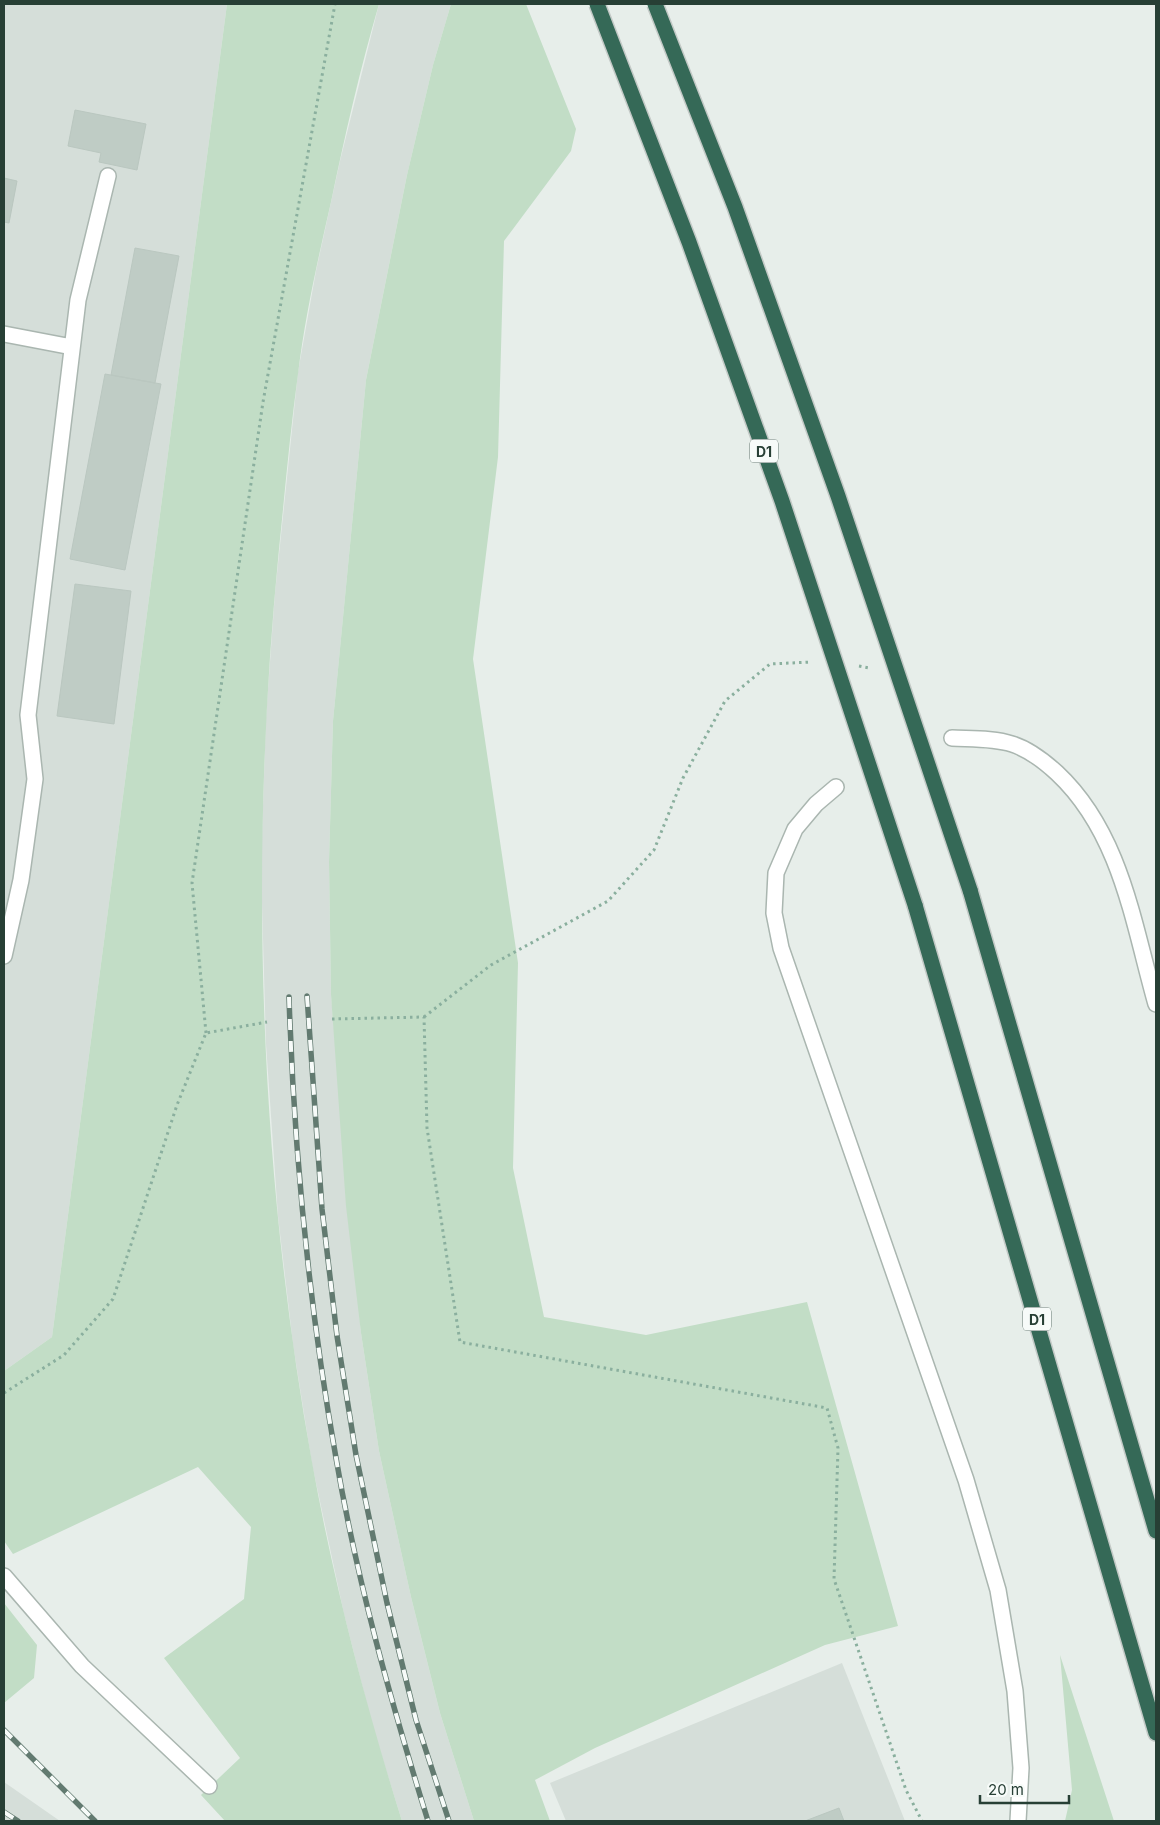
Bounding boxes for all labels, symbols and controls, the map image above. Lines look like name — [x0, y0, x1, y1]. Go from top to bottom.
road number: D1 — [750, 440, 778, 462]
road number: D1 — [1023, 1308, 1051, 1330]
scale bar — [980, 1772, 1069, 1804]
text: 20 m — [988, 1780, 1024, 1799]

